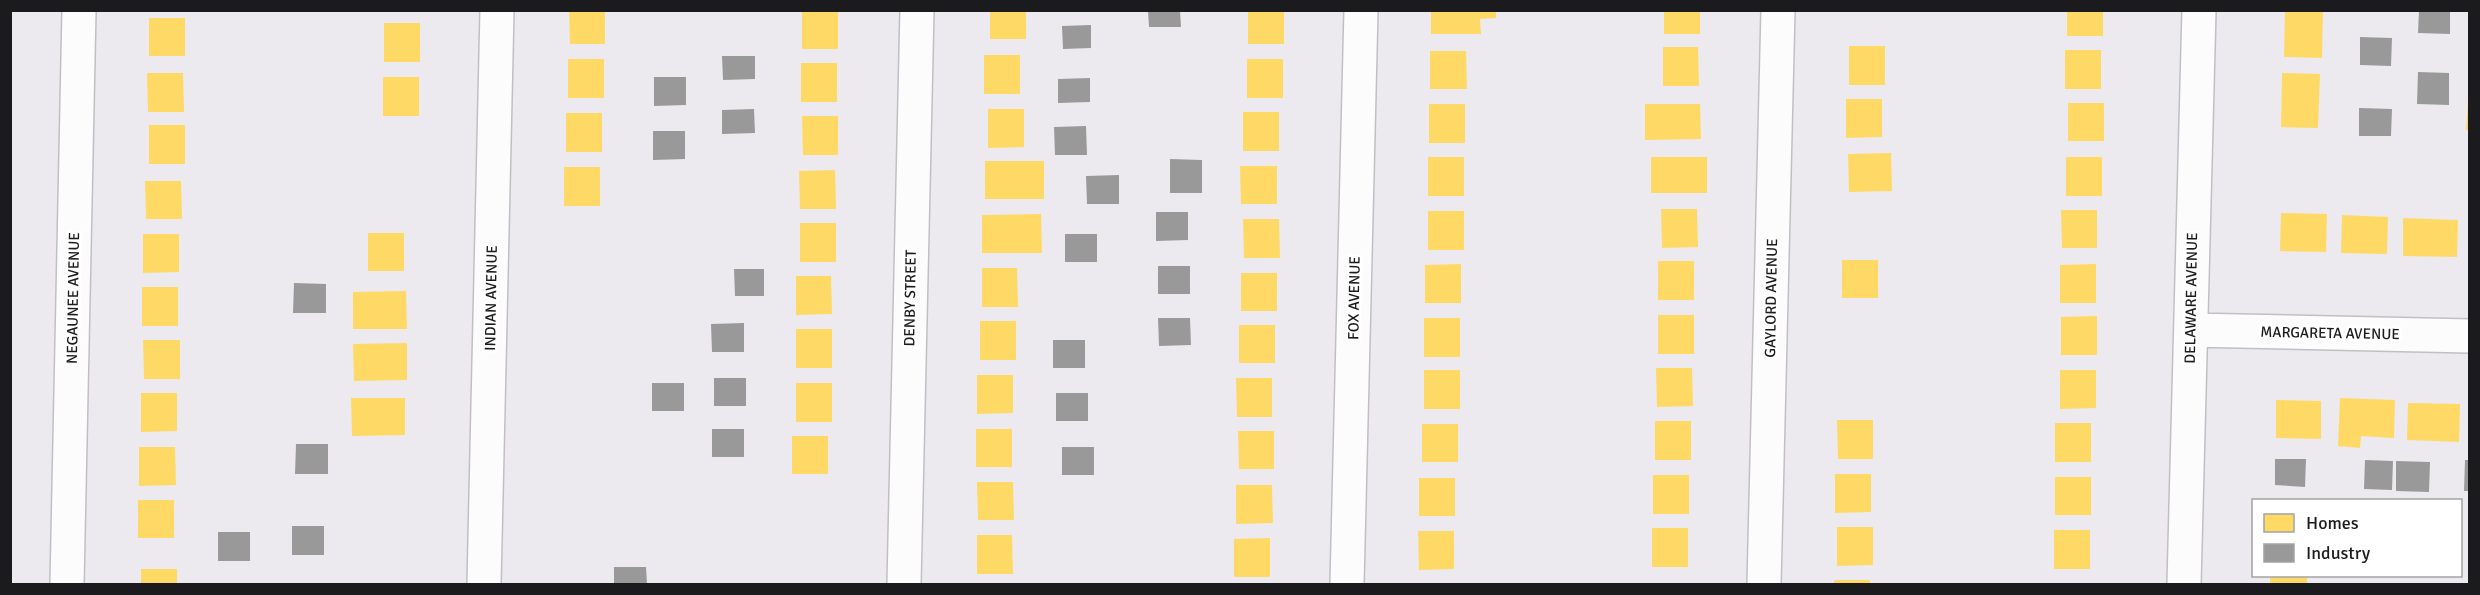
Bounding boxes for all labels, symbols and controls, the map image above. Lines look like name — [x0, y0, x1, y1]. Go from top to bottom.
street label: NEGAUNEE AVENUE — [63, 232, 83, 364]
street label: DELAWARE AVENUE — [2181, 232, 2201, 364]
street label: GAYLORD AVENUE — [1761, 238, 1781, 358]
street label: INDIAN AVENUE — [481, 245, 501, 351]
street label: DENBY STREET — [900, 249, 920, 346]
street label: FOX AVENUE — [1344, 256, 1364, 340]
street label: MARGARETA AVENUE — [2260, 323, 2400, 343]
legend — [2252, 499, 2462, 577]
text: Homes — [2306, 512, 2359, 534]
text: Industry — [2306, 542, 2371, 564]

